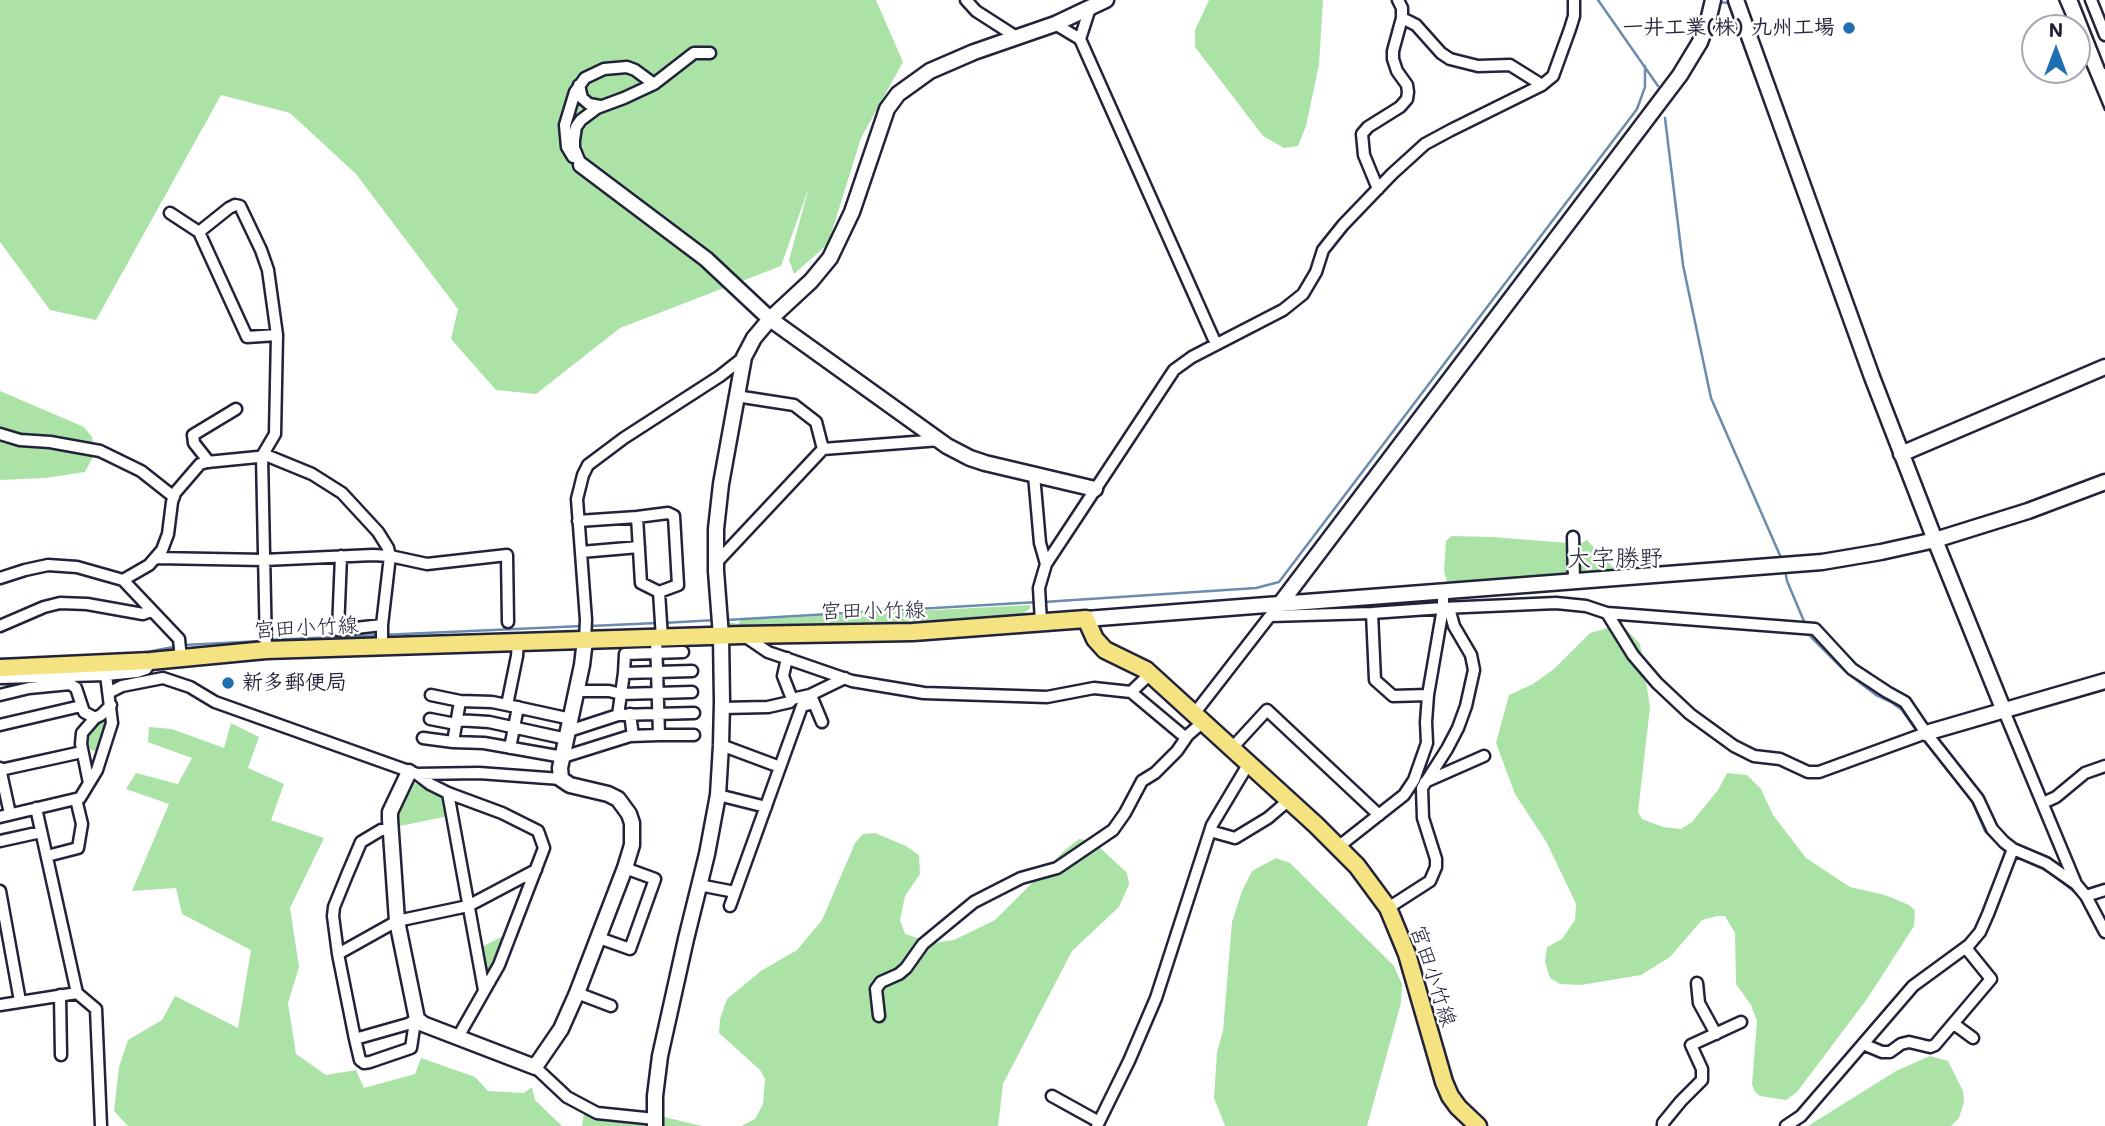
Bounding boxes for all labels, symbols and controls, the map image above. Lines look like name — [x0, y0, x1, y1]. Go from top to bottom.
north arrow — [2021, 14, 2091, 84]
place label: 一井工業(株) 九州工場 — [1623, 15, 1835, 41]
text: N — [2049, 17, 2063, 42]
marker: 一井工業(株) 九州工場 — [1841, 20, 1857, 36]
district label: 大字勝野 — [1567, 545, 1663, 573]
street label: 宮田小竹線 — [820, 597, 926, 625]
street label: 宮田小竹線 — [253, 613, 359, 643]
place label: 新多郵便局 — [242, 670, 347, 696]
marker: 新多郵便局 — [220, 675, 236, 691]
street label: 宮田小竹線 — [1405, 922, 1461, 1030]

